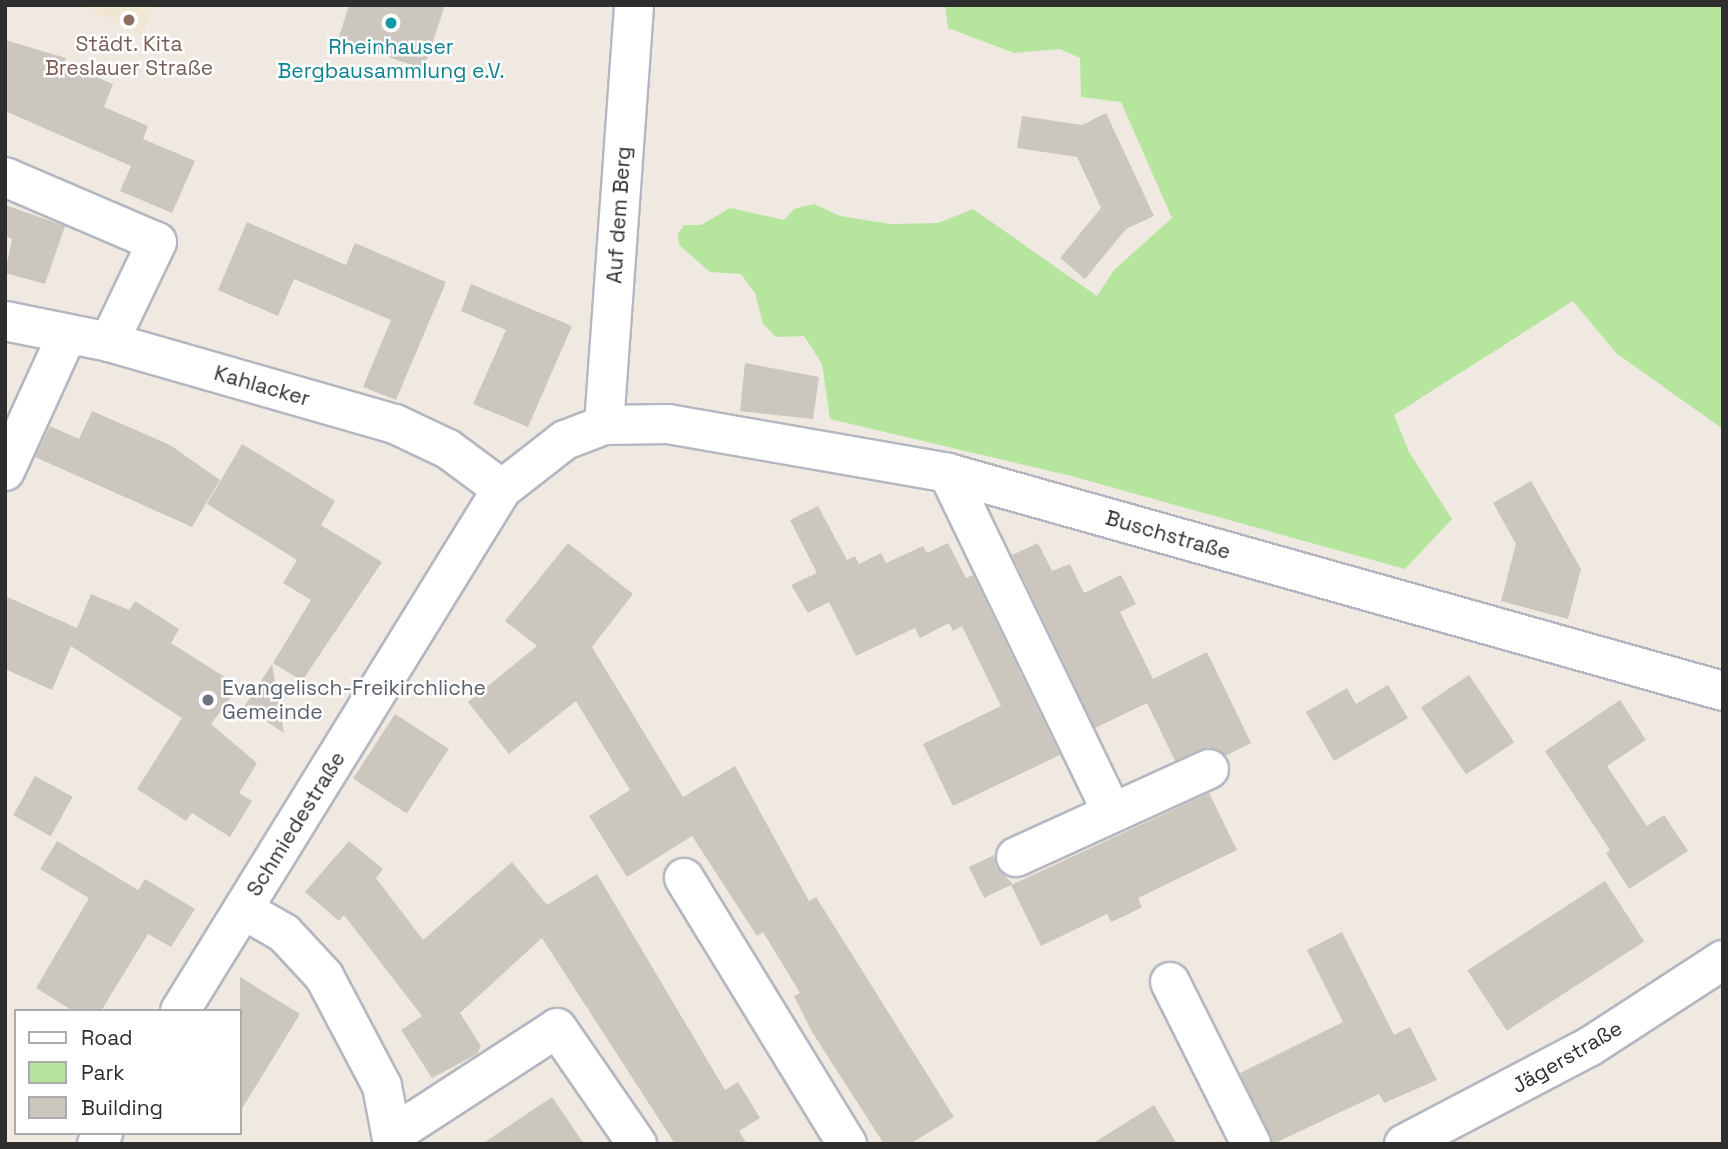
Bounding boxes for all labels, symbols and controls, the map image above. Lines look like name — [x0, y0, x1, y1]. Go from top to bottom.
marker: Städt. Kita Breslauer Straße — [121, 12, 137, 28]
marker: Rheinhauser Bergbausammlung e.V. — [383, 15, 399, 31]
place label: Städt. Kita Breslauer Straße — [45, 31, 213, 81]
place label: Rheinhauser Bergbausammlung e.V. — [277, 34, 505, 84]
street label: Auf dem Berg — [602, 146, 636, 284]
street label: Kahlacker — [211, 360, 313, 412]
street label: Buschstraße — [1103, 505, 1233, 565]
place label: Evangelisch-Freikirchliche Gemeinde — [222, 675, 486, 725]
marker: Evangelisch-Freikirchliche Gemeinde — [200, 692, 216, 708]
street label: Schmiedestraße — [241, 747, 351, 901]
legend — [14, 1009, 242, 1135]
street label: Jägerstraße — [1507, 1015, 1627, 1099]
text: Road — [81, 1024, 133, 1051]
text: Park — [81, 1059, 125, 1086]
text: Building — [81, 1094, 163, 1121]

